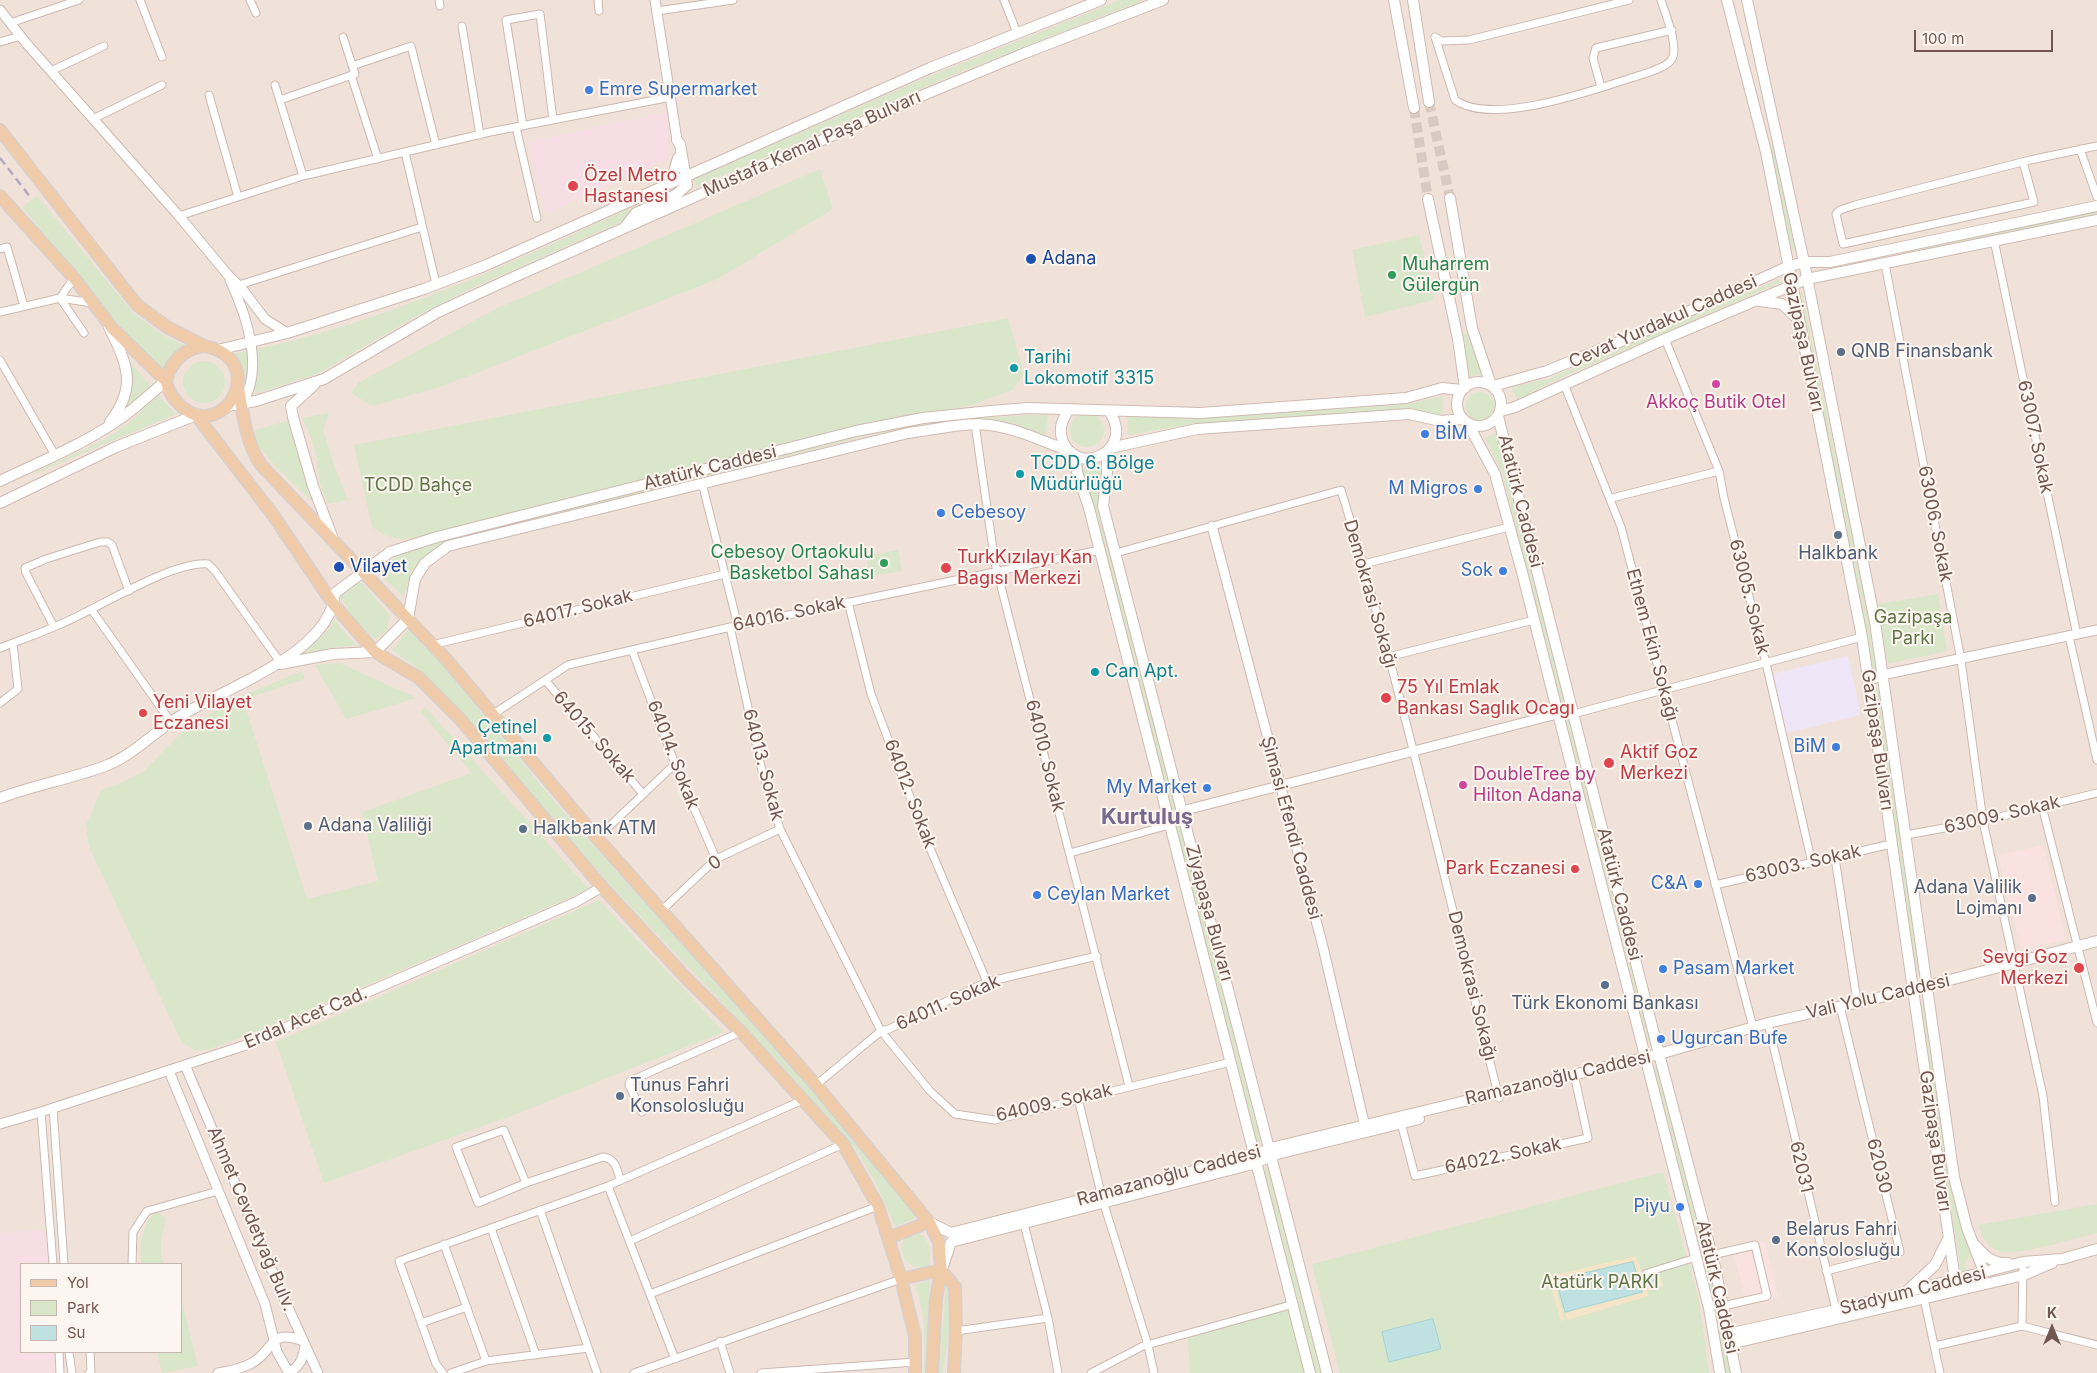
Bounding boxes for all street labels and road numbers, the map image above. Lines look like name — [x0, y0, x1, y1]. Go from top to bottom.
street label: Mustafa Kemal Paşa Bulvarı — [700, 86, 924, 202]
street label: Gazipaşa Bulvarı — [1778, 270, 1828, 414]
street label: Cevat Yurdakul Caddesi — [1566, 271, 1760, 373]
street label: 63007. Sokak — [2012, 378, 2058, 496]
street label: Atatürk Caddesi — [1493, 432, 1547, 570]
street label: Atatürk Caddesi — [641, 441, 779, 495]
street label: 63006. Sokak — [1913, 464, 1957, 584]
street label: Demokrasi Sokağı — [1338, 517, 1402, 671]
street label: 63005. Sokak — [1724, 537, 1774, 657]
street label: Ethem Ekin Sokağı — [1621, 566, 1683, 724]
street label: 64017. Sokak — [521, 585, 635, 633]
street label: 64016. Sokak — [731, 592, 847, 636]
street label: Gazipaşa Bulvarı — [1856, 668, 1898, 812]
street label: 64015. Sokak — [548, 687, 640, 787]
street label: 64014. Sokak — [642, 697, 704, 813]
street label: 64010. Sokak — [1021, 698, 1069, 814]
street label: 64013. Sokak — [738, 707, 788, 823]
street label: Şimasi Efendi Caddesi — [1256, 734, 1326, 922]
street label: 64012. Sokak — [879, 736, 941, 852]
street label: 63009. Sokak — [1942, 791, 2062, 839]
street label: Atatürk Caddesi — [1592, 825, 1646, 963]
street label: 63003. Sokak — [1743, 840, 1863, 888]
street label: Ziyapaşa Bulvarı — [1180, 842, 1238, 984]
street label: 0 — [704, 851, 726, 875]
street label: Demokrasi Sokağı — [1443, 909, 1501, 1063]
street label: Vali Yolu Caddesi — [1804, 970, 1952, 1024]
street label: 64011. Sokak — [893, 971, 1003, 1035]
street label: Erdal Acet Cad. — [241, 982, 371, 1054]
street label: Ramazanoğlu Caddesi — [1463, 1046, 1653, 1110]
street label: Gazipaşa Bulvarı — [1914, 1069, 1956, 1213]
street label: 64009. Sokak — [994, 1079, 1114, 1127]
street label: Ahmet Cevdetyağ Bulv. — [202, 1123, 300, 1315]
street label: 64022. Sokak — [1443, 1133, 1563, 1179]
street label: 62030 — [1862, 1136, 1896, 1196]
street label: 62031 — [1785, 1139, 1817, 1195]
street label: Ramazanoğlu Caddesi — [1075, 1141, 1263, 1211]
street label: Atatürk Caddesi — [1691, 1218, 1743, 1356]
street label: Stadyum Caddesi — [1838, 1262, 1988, 1320]

